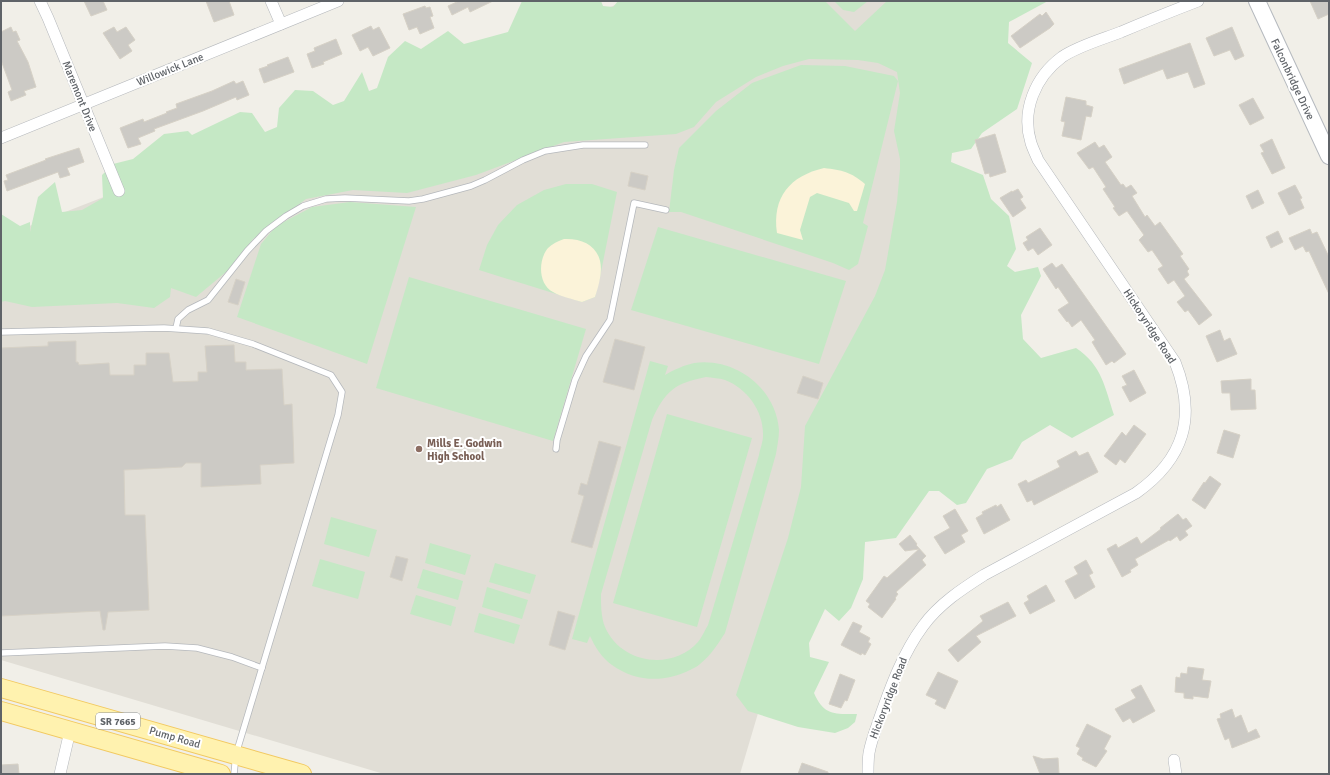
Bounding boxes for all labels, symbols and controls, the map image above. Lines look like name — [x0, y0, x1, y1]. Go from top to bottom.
street label: Falconbridge Drive — [1268, 37, 1317, 122]
street label: Willowick Lane — [135, 50, 206, 89]
street label: Maremont Drive — [59, 59, 100, 133]
street label: Hickoryridge Road — [1121, 286, 1179, 366]
place label: Mills E. Godwin High School — [427, 437, 502, 463]
marker: Mills E. Godwin High School — [414, 444, 424, 454]
street label: Hickoryridge Road — [867, 655, 910, 741]
road number: SR 7665 — [96, 713, 140, 729]
street label: Pump Road — [148, 724, 202, 751]

